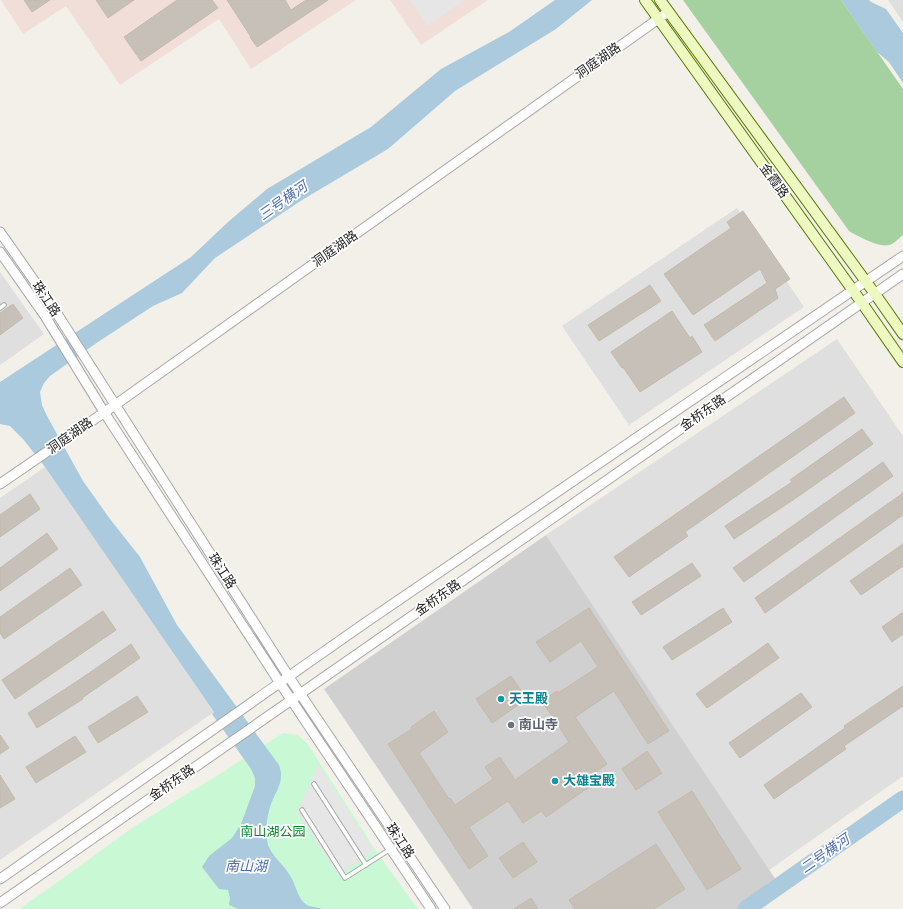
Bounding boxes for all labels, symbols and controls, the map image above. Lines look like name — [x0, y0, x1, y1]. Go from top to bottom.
street label: 洞庭湖路 — [572, 39, 624, 83]
street label: 金霞路 — [755, 160, 793, 202]
water label: 三号横河 — [255, 175, 314, 225]
street label: 洞庭湖路 — [309, 227, 361, 271]
street label: 珠江路 — [28, 278, 64, 320]
street label: 金桥东路 — [677, 391, 729, 435]
street label: 洞庭湖路 — [44, 414, 96, 458]
street label: 珠江路 — [204, 550, 240, 592]
street label: 金桥东路 — [412, 576, 464, 620]
place label: 天王殿 — [509, 690, 548, 708]
marker: 天王殿 — [496, 694, 506, 704]
place label: 南山寺 — [519, 716, 558, 734]
marker: 南山寺 — [506, 720, 516, 730]
street label: 金桥东路 — [146, 761, 198, 805]
place label: 大雄宝殿 — [563, 772, 615, 790]
marker: 大雄宝殿 — [550, 776, 560, 786]
street label: 珠江路 — [382, 820, 418, 862]
park label: 南山湖公园 — [240, 823, 306, 841]
water label: 二号横河 — [797, 828, 856, 878]
water label: 南山湖 — [225, 857, 269, 876]

